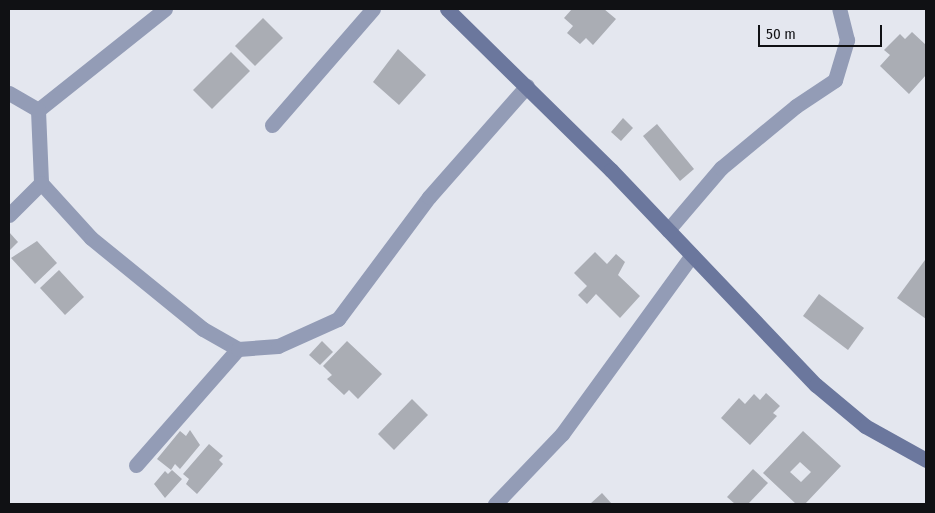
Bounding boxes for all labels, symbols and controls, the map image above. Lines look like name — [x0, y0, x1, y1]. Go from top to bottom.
scale bar — [760, 15, 884, 47]
text: 50 m — [766, 25, 796, 43]

